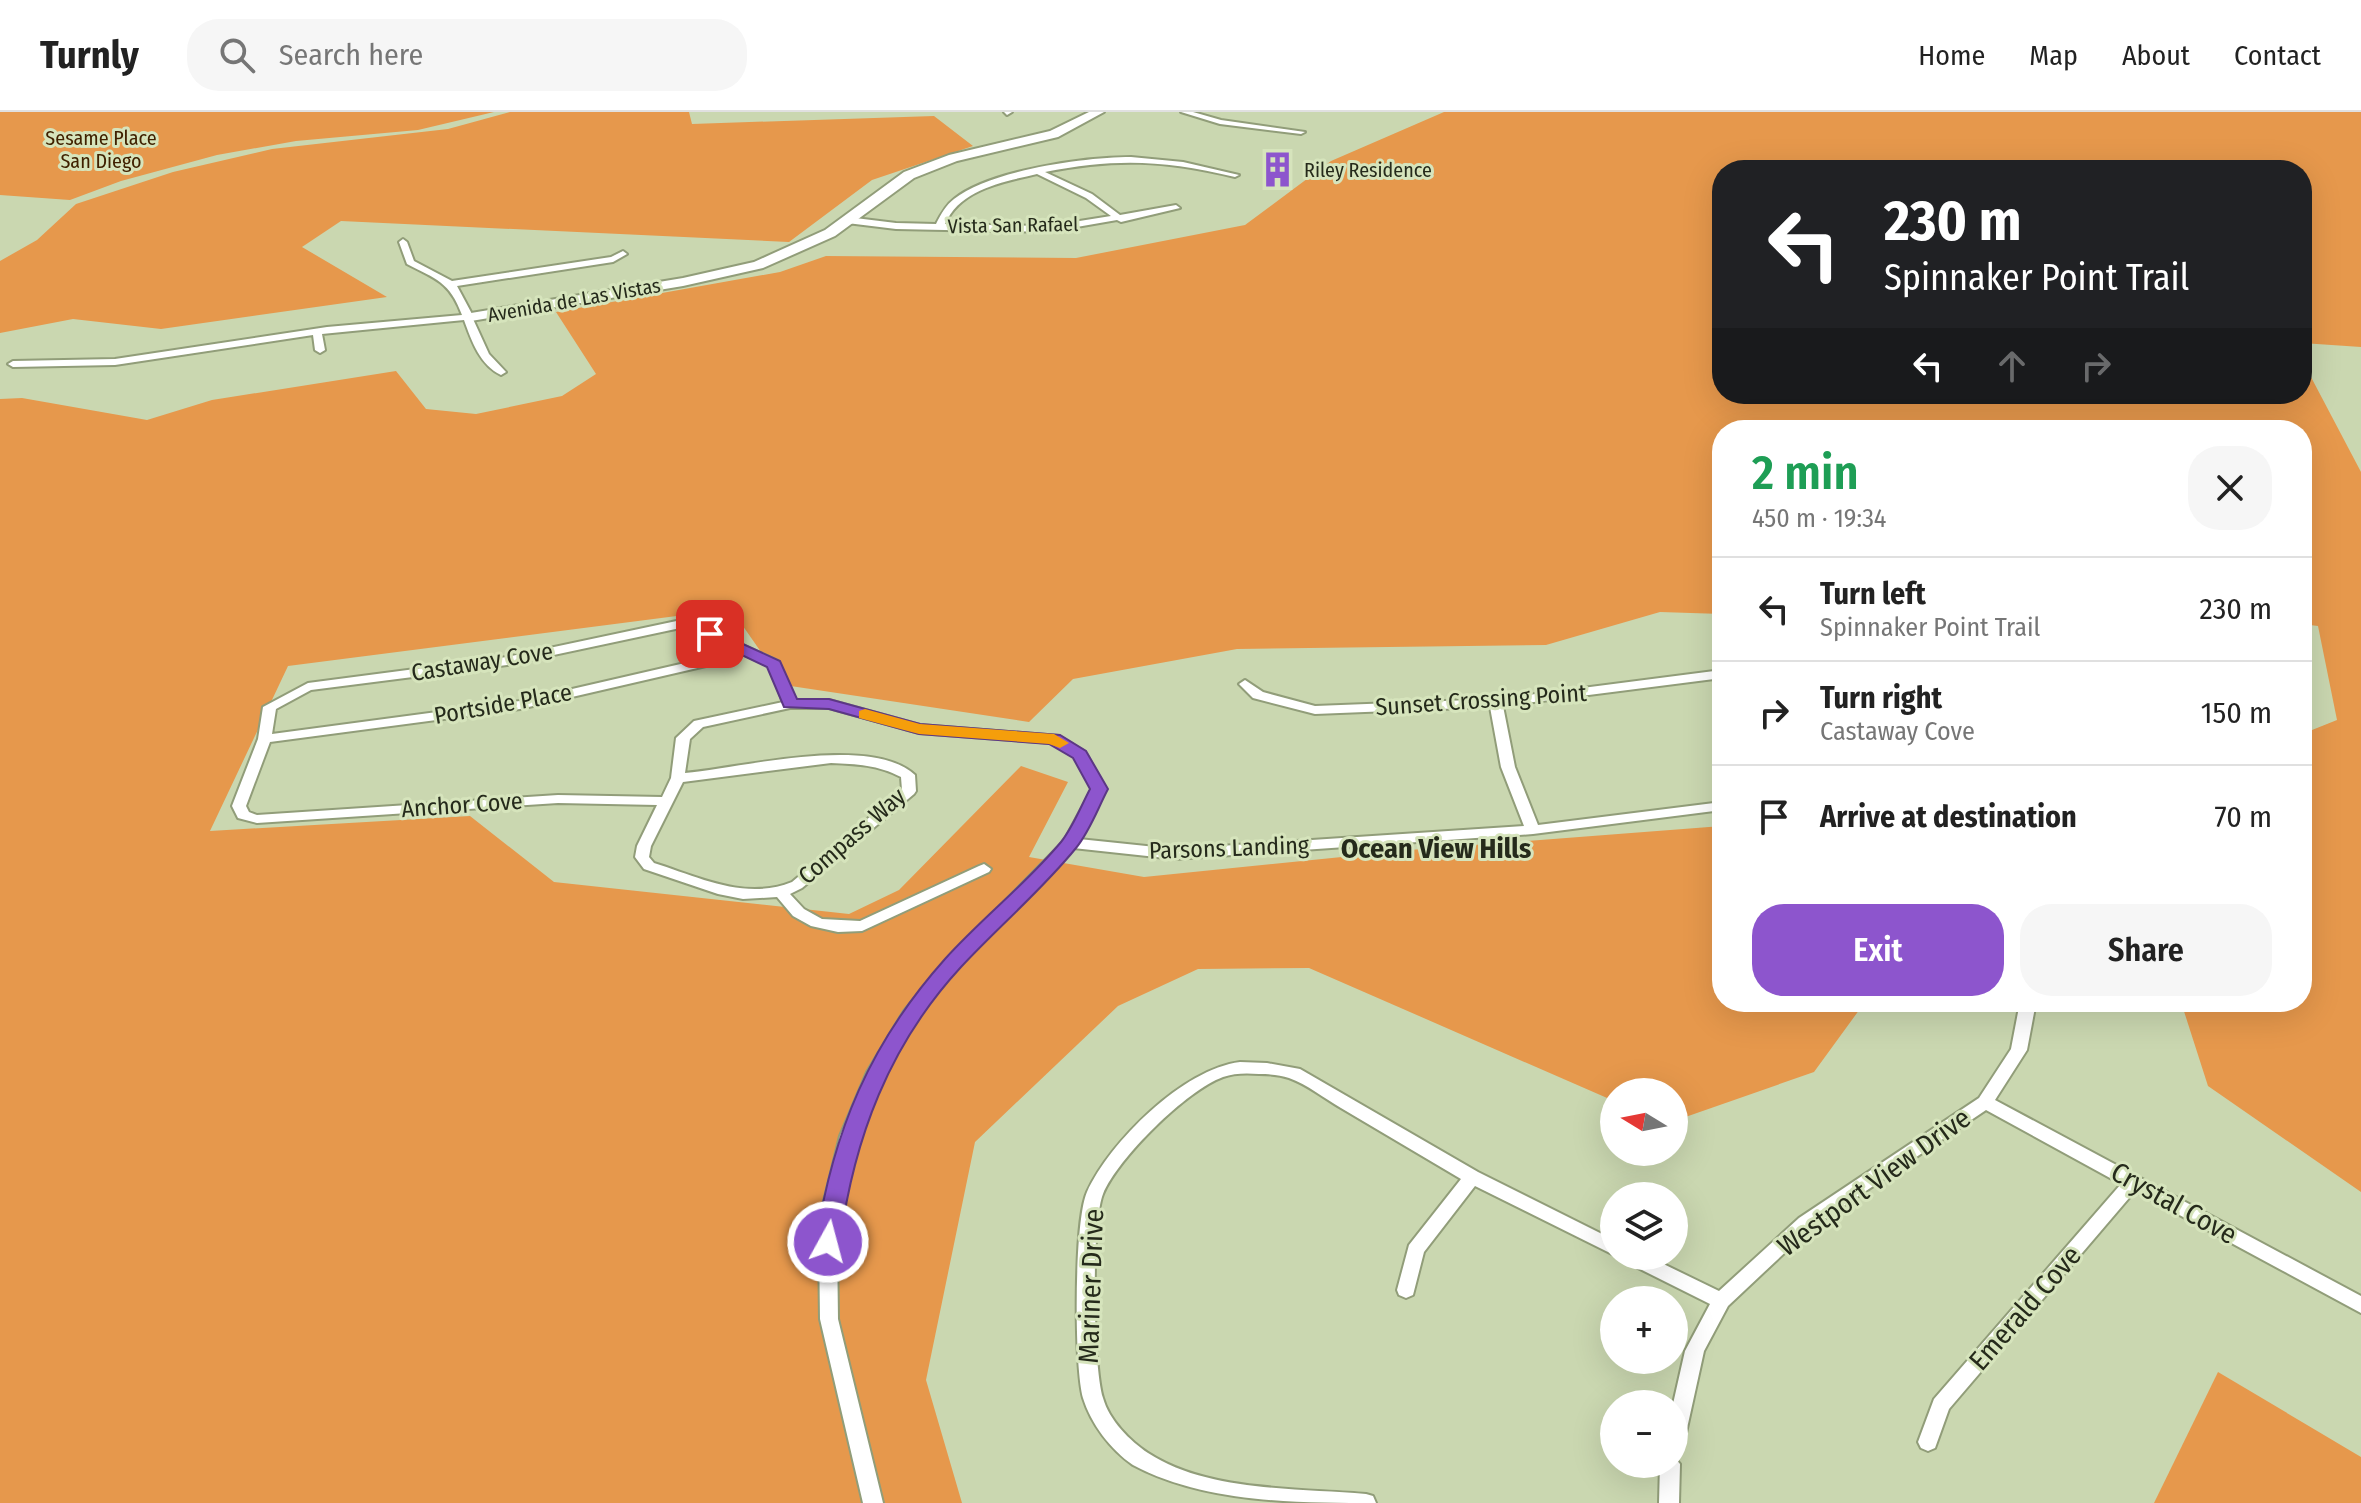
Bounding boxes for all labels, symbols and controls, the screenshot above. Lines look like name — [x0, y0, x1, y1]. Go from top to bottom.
search box — [187, 19, 747, 91]
text: Turnly — [40, 32, 139, 78]
icon: search — [215, 33, 259, 77]
text: Search here — [279, 37, 423, 73]
text: Home — [1918, 39, 1985, 72]
text: Map — [2029, 39, 2078, 72]
text: About — [2122, 39, 2190, 72]
text: Contact — [2234, 39, 2321, 72]
park label: Sesame Place San Diego — [45, 126, 157, 173]
building icon: Riley Residence — [1259, 151, 1297, 189]
place label: Riley Residence — [1304, 158, 1432, 182]
text: 230 m — [1884, 188, 2021, 255]
icon: left — [1752, 192, 1856, 296]
street label: Vista San Rafael — [947, 212, 1079, 238]
text: Spinnaker Point Trail — [1884, 256, 2189, 300]
street label: Avenida de Las Vistas — [486, 273, 662, 327]
icon: left — [1906, 344, 1950, 388]
icon: ahead — [1990, 344, 2034, 388]
icon: right — [2074, 344, 2118, 388]
text: 2 min — [1752, 444, 1859, 502]
button: close — [2188, 446, 2272, 530]
text: 450 m · 19:34 — [1752, 503, 1886, 534]
text: Turn left — [1820, 576, 1926, 612]
icon: left — [1752, 587, 1796, 631]
text: 230 m — [2200, 591, 2272, 627]
pin — [676, 600, 744, 668]
icon: arrive — [688, 612, 732, 656]
text: Spinnaker Point Trail — [1820, 612, 2040, 643]
street label: Castaway Cove — [409, 637, 555, 687]
street label: Portside Place — [432, 678, 574, 730]
street label: Sunset Crossing Point — [1374, 679, 1588, 721]
text: Turn right — [1820, 680, 1942, 716]
icon: right — [1752, 691, 1796, 735]
text: 150 m — [2201, 695, 2272, 731]
text: Castaway Cove — [1820, 716, 1975, 747]
street label: Compass Way — [793, 782, 911, 890]
street label: Anchor Cove — [400, 787, 524, 823]
icon: arrive — [1752, 795, 1796, 839]
text: Arrive at destination — [1820, 799, 2077, 835]
text: 70 m — [2214, 799, 2272, 835]
street label: Parsons Landing — [1148, 831, 1310, 865]
district label: Ocean View Hills — [1341, 832, 1531, 865]
button: Exit — [1752, 904, 2004, 996]
button: Share — [2020, 904, 2272, 996]
north arrow — [1600, 1078, 1688, 1166]
map controls — [1600, 1078, 1688, 1478]
street label: Westport View Drive — [1771, 1101, 1977, 1263]
street label: Crystal Cove — [2105, 1155, 2243, 1251]
button: layers — [1600, 1182, 1688, 1270]
position arrow — [786, 1200, 870, 1284]
street label: Mariner Drive — [1072, 1208, 1110, 1364]
street label: Emerald Cove — [1962, 1239, 2088, 1377]
button: + — [1600, 1286, 1688, 1374]
button: − — [1600, 1390, 1688, 1478]

